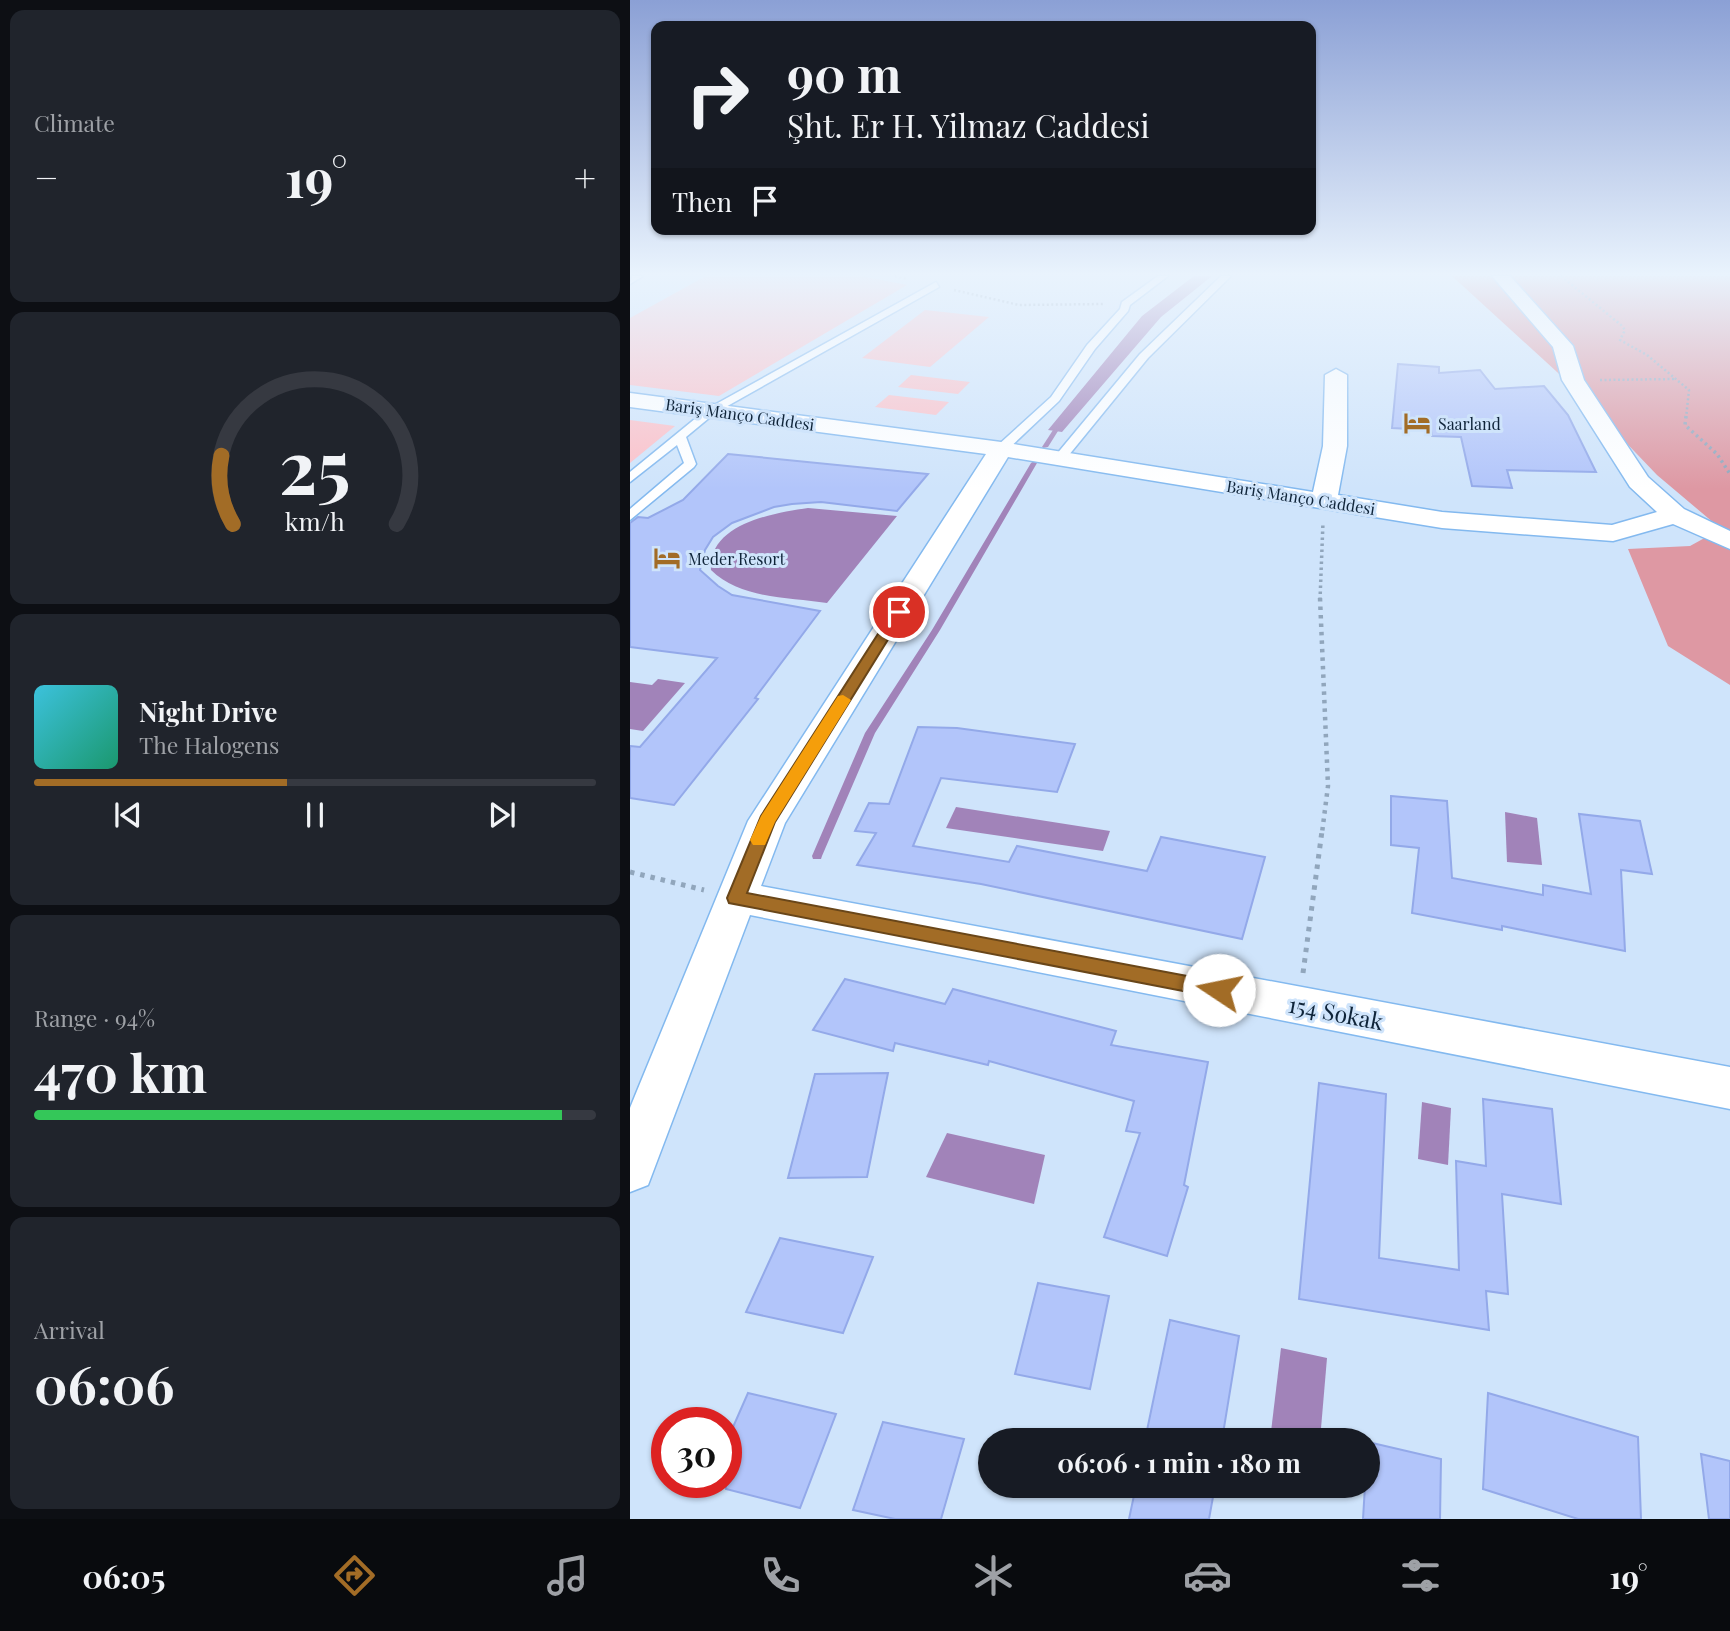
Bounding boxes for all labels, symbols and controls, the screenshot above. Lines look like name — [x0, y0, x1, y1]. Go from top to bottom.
text: 90 m — [787, 40, 901, 105]
icon: right — [672, 49, 763, 140]
text: Şht. Er H. Yilmaz Caddesi — [787, 103, 1150, 146]
text: Climate — [34, 107, 115, 138]
text: 19° — [285, 142, 348, 211]
text: − — [34, 151, 59, 202]
text: + — [574, 151, 596, 202]
icon: arrive — [746, 182, 784, 220]
text: Then — [672, 184, 732, 219]
street label: Bariş Manço Caddesi — [664, 393, 816, 435]
hotel icon: Saarland — [1402, 408, 1432, 438]
place label: Saarland — [1438, 413, 1501, 434]
text: 25 — [279, 415, 351, 512]
street label: Bariş Manço Caddesi — [1225, 475, 1377, 519]
text: km/h — [285, 503, 345, 536]
hotel icon: Meder Resort — [652, 543, 682, 573]
place label: Meder Resort — [688, 548, 785, 569]
pin — [869, 582, 929, 642]
icon: arrive — [880, 593, 918, 631]
text: Night Drive — [139, 694, 277, 729]
text: The Halogens — [139, 729, 279, 760]
icon: previous — [109, 796, 147, 834]
icon: pause — [296, 796, 334, 834]
icon: next — [483, 796, 521, 834]
position arrow — [1182, 953, 1256, 1027]
street label: 154 Sokak — [1286, 988, 1387, 1036]
text: Range · 94% — [34, 1002, 155, 1033]
text: 470 km — [34, 1037, 207, 1106]
text: Arrival — [34, 1314, 105, 1345]
text: 06:06 — [34, 1349, 175, 1418]
speed limit sign: 30 — [651, 1407, 742, 1498]
text: 06:06 · 1 min · 180 m — [1057, 1445, 1301, 1480]
icon: directions — [330, 1551, 379, 1600]
icon: music — [543, 1551, 592, 1600]
icon: phone — [756, 1551, 805, 1600]
icon: climate — [969, 1551, 1018, 1600]
icon: car — [1183, 1551, 1232, 1600]
icon: filters — [1396, 1551, 1445, 1600]
text: 06:05 — [82, 1554, 165, 1597]
text: 19° — [1609, 1554, 1648, 1597]

